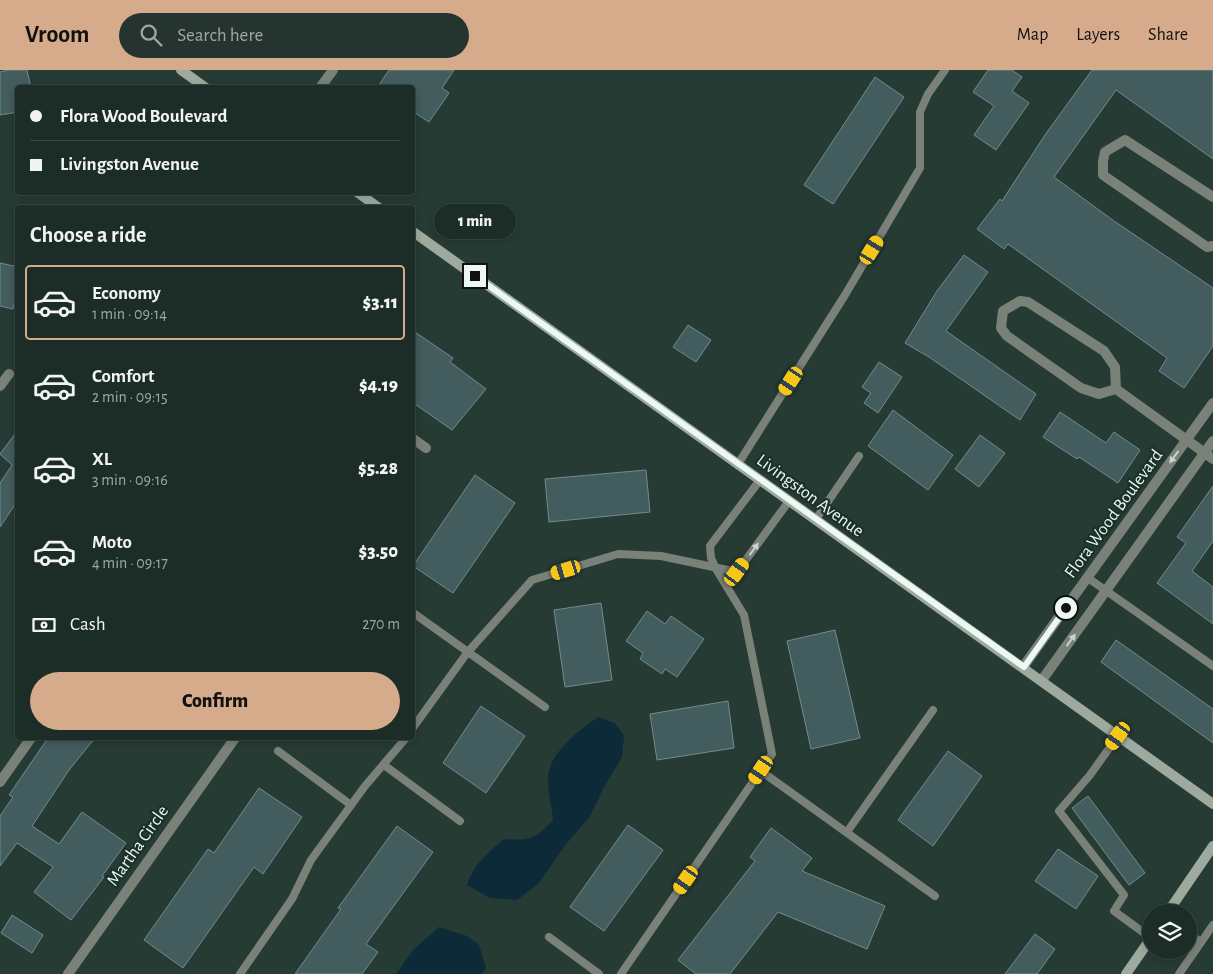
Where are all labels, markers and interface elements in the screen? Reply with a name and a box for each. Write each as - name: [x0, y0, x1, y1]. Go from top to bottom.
- search box: [119, 13, 469, 58]
- icon: search: [137, 21, 165, 49]
- text: Vroom: [25, 23, 89, 47]
- text: Search here: [177, 26, 263, 45]
- text: Map: [1017, 26, 1048, 44]
- text: Layers: [1076, 26, 1120, 44]
- text: Share: [1148, 26, 1188, 44]
- text: Flora Wood Boulevard: [60, 107, 227, 126]
- text: Livingston Avenue: [60, 155, 199, 174]
- callout: 1 min: [434, 204, 516, 238]
- text: 1 min: [458, 213, 492, 229]
- text: Choose a ride: [30, 224, 146, 246]
- car: [857, 233, 886, 267]
- route end: [464, 265, 486, 287]
- icon: car: [32, 280, 77, 325]
- text: Economy: [92, 284, 161, 303]
- text: $3.11: [363, 293, 398, 312]
- text: 1 min · 09:14: [92, 306, 167, 322]
- icon: car: [32, 363, 77, 408]
- car: [776, 364, 805, 398]
- text: Comfort: [92, 367, 154, 386]
- text: $4.19: [359, 376, 398, 395]
- text: 2 min · 09:15: [92, 389, 168, 405]
- icon: car: [32, 446, 77, 491]
- street label: Flora Wood Boulevard: [1061, 446, 1167, 582]
- text: XL: [92, 450, 112, 469]
- one-way arrow: [1169, 450, 1180, 463]
- street label: Livingston Avenue: [753, 451, 867, 541]
- text: $5.28: [358, 459, 398, 478]
- text: 3 min · 09:16: [92, 472, 168, 488]
- icon: car: [32, 529, 77, 574]
- text: Moto: [92, 533, 132, 552]
- text: $3.50: [358, 542, 398, 561]
- one-way arrow: [748, 543, 758, 556]
- text: 4 min · 09:17: [92, 555, 168, 571]
- car: [722, 555, 751, 589]
- car: [549, 558, 582, 582]
- route start: [1055, 597, 1077, 619]
- icon: cash: [30, 611, 58, 639]
- text: Cash: [70, 615, 106, 634]
- text: 270 m: [362, 616, 400, 632]
- one-way arrow: [1065, 634, 1076, 647]
- button: Confirm: [30, 672, 400, 730]
- car: [1103, 719, 1132, 753]
- car: [746, 753, 775, 787]
- street label: Martha Circle: [104, 803, 172, 889]
- car: [671, 863, 700, 897]
- map controls: [1142, 904, 1197, 959]
- button: layers: [1142, 904, 1197, 959]

